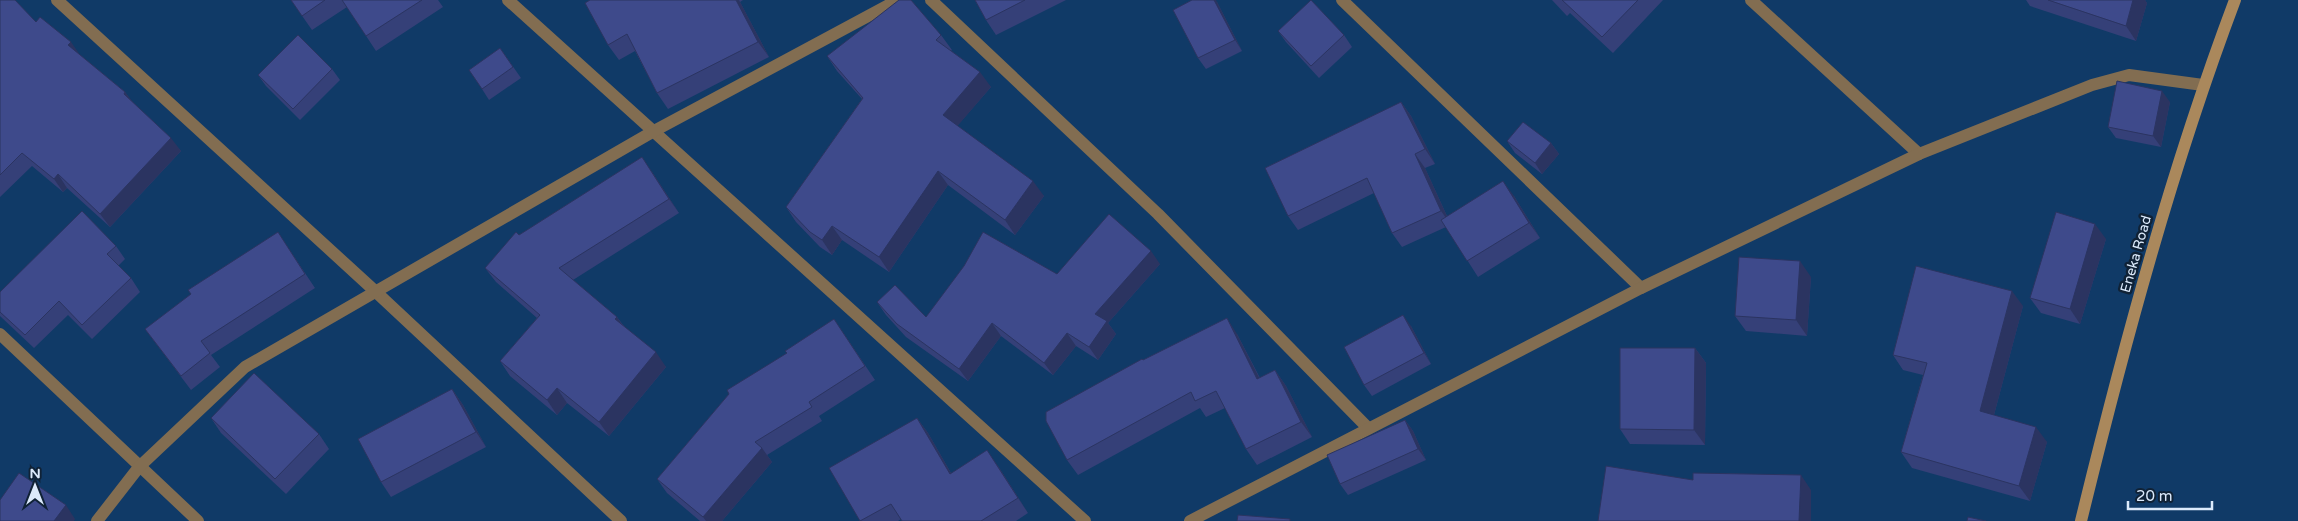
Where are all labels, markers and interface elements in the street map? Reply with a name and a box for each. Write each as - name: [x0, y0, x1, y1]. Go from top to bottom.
- street label: Eneka Road: [2117, 213, 2155, 295]
- north arrow: [10, 461, 60, 511]
- text: N: [29, 465, 41, 482]
- scale bar: [2128, 478, 2212, 510]
- text: 20 m: [2136, 487, 2173, 505]

